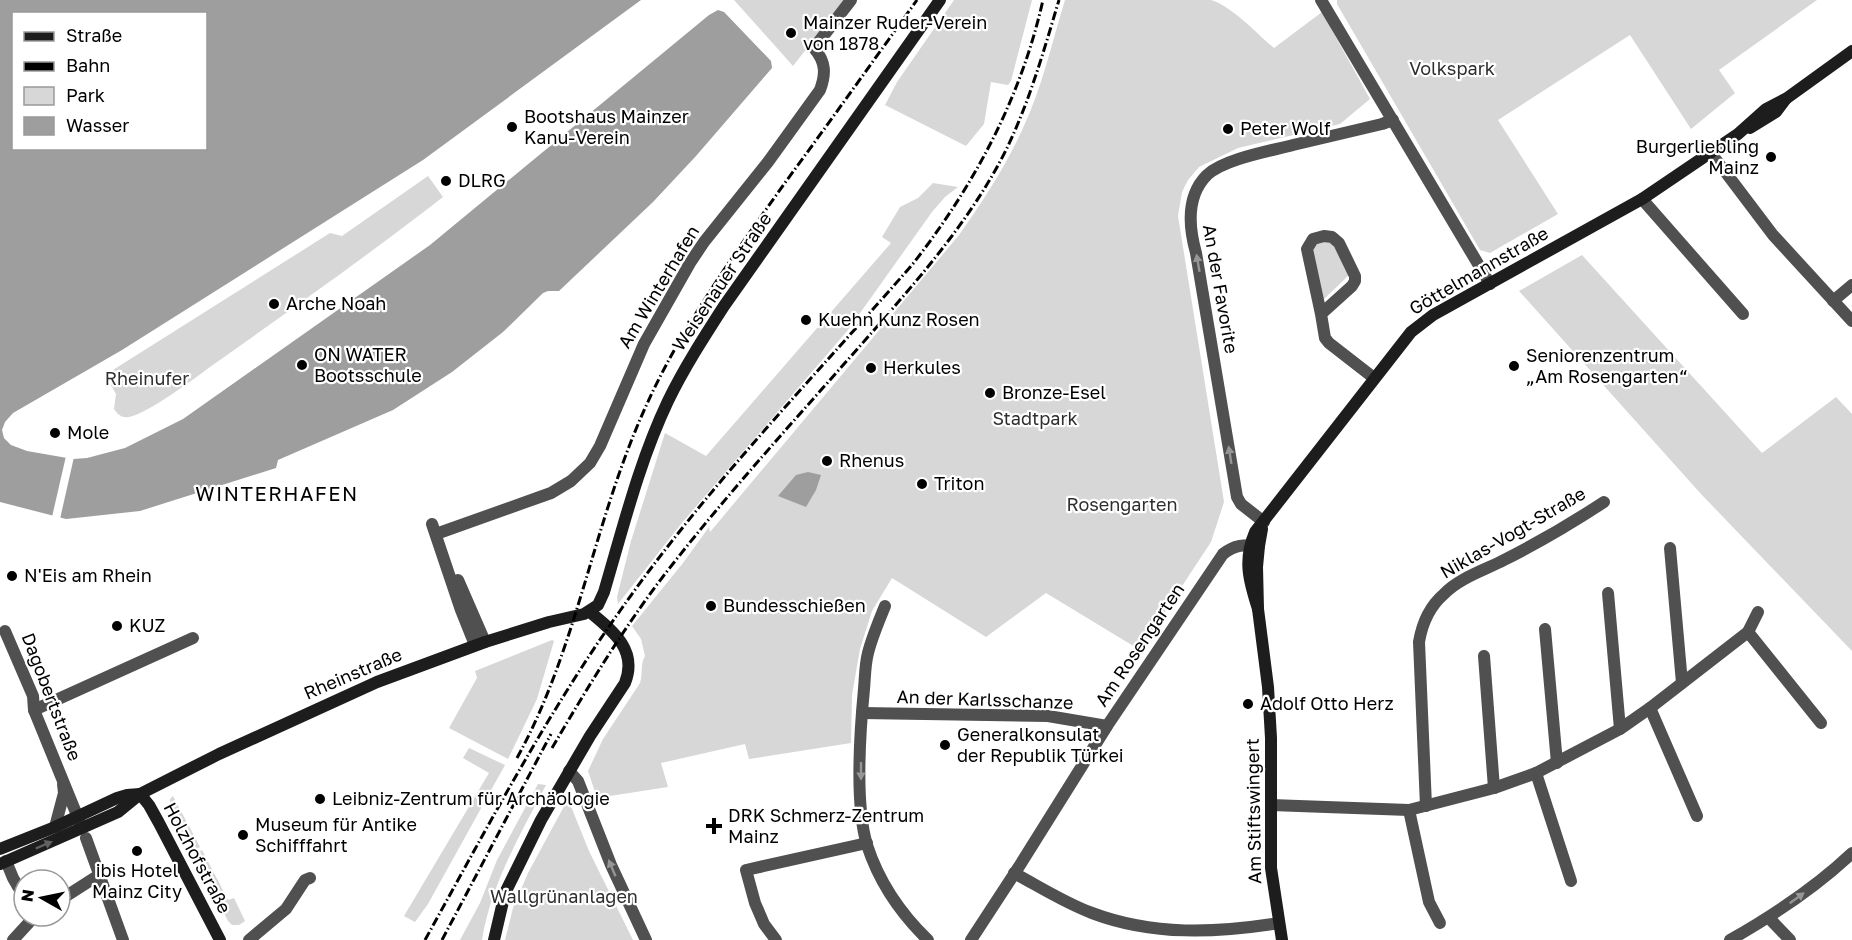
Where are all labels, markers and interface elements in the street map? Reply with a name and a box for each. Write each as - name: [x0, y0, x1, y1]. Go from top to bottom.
- place label: Mainzer Ruder-Verein von 1878: [803, 11, 987, 54]
- legend: [12, 12, 207, 150]
- text: Straße: [66, 24, 122, 46]
- marker: Mainzer Ruder-Verein von 1878: [784, 26, 798, 40]
- text: Bahn: [66, 54, 110, 76]
- park label: Volkspark: [1409, 57, 1495, 79]
- text: Park: [66, 84, 105, 106]
- place label: Bootshaus Mainzer Kanu-Verein: [524, 105, 689, 148]
- text: Wasser: [66, 114, 129, 136]
- place label: Peter Wolf: [1240, 117, 1331, 139]
- marker: Bootshaus Mainzer Kanu-Verein: [505, 120, 519, 134]
- marker: Peter Wolf: [1221, 122, 1235, 136]
- place label: Burgerliebling Mainz: [1636, 135, 1759, 178]
- marker: Burgerliebling Mainz: [1764, 150, 1778, 164]
- place label: DLRG: [458, 169, 506, 191]
- marker: DLRG: [439, 174, 453, 188]
- street label: Weisenauer Straße: [667, 208, 776, 355]
- street label: Am Winterhafen: [613, 221, 703, 352]
- street label: Göttelmannstraße: [1405, 221, 1552, 319]
- street label: An der Favorite: [1199, 222, 1243, 355]
- one-way arrow: [1193, 253, 1202, 272]
- place label: Arche Noah: [286, 292, 386, 314]
- marker: Arche Noah: [267, 297, 281, 311]
- place label: Kuehn Kunz Rosen: [818, 308, 980, 330]
- marker: Kuehn Kunz Rosen: [799, 313, 813, 327]
- place label: ON WATER Bootsschule: [314, 343, 422, 386]
- place label: Seniorenzentrum „Am Rosengarten“: [1526, 344, 1688, 387]
- place label: Herkules: [883, 356, 961, 378]
- marker: ON WATER Bootsschule: [295, 358, 309, 372]
- marker: Seniorenzentrum „Am Rosengarten“: [1507, 359, 1521, 373]
- marker: Herkules: [864, 361, 878, 375]
- park label: Rheinufer: [105, 367, 189, 389]
- place label: Bronze-Esel: [1002, 381, 1106, 403]
- marker: Bronze-Esel: [983, 386, 997, 400]
- park label: Stadtpark: [992, 407, 1078, 429]
- place label: Mole: [67, 421, 109, 443]
- marker: Mole: [48, 426, 62, 440]
- one-way arrow: [1225, 446, 1234, 465]
- place label: Rhenus: [839, 449, 904, 471]
- marker: Rhenus: [820, 454, 834, 468]
- place label: Triton: [934, 472, 984, 494]
- marker: Triton: [915, 477, 929, 491]
- district label: WINTERHAFEN: [195, 481, 359, 505]
- street label: Niklas-Vogt-Straße: [1436, 482, 1589, 583]
- park label: Rosengarten: [1066, 493, 1178, 515]
- place label: N'Eis am Rhein: [24, 564, 152, 586]
- marker: N'Eis am Rhein: [5, 569, 19, 583]
- street label: Am Rosengarten: [1090, 579, 1188, 710]
- place label: Bundesschießen: [723, 594, 866, 616]
- marker: Bundesschießen: [704, 599, 718, 613]
- place label: KUZ: [129, 614, 165, 636]
- marker: KUZ: [110, 619, 124, 633]
- street label: Dagobertstraße: [17, 630, 86, 764]
- street label: Rheinstraße: [300, 643, 405, 704]
- street label: An der Karlsschanze: [896, 685, 1074, 713]
- place label: Adolf Otto Herz: [1260, 692, 1394, 714]
- marker: Adolf Otto Herz: [1241, 697, 1255, 711]
- place label: Generalkonsulat der Republik Türkei: [957, 723, 1124, 766]
- marker: Generalkonsulat der Republik Türkei: [938, 738, 952, 752]
- street label: Am Stiftswingert: [1241, 738, 1265, 884]
- one-way arrow: [856, 762, 866, 781]
- place label: Leibniz-Zentrum für Archäologie: [332, 787, 610, 809]
- marker: Leibniz-Zentrum für Archäologie: [313, 792, 327, 806]
- street label: Holzhofstraße: [159, 798, 236, 917]
- place label: DRK Schmerz-Zentrum Mainz: [728, 804, 924, 847]
- place label: Museum für Antike Schifffahrt: [255, 813, 417, 856]
- marker: DRK Schmerz-Zentrum Mainz: [705, 817, 723, 835]
- marker: Museum für Antike Schifffahrt: [236, 828, 250, 842]
- one-way arrow: [35, 840, 53, 849]
- marker: ibis Hotel Mainz City: [130, 844, 144, 858]
- place label: ibis Hotel Mainz City: [92, 859, 182, 902]
- one-way arrow: [607, 859, 617, 877]
- north arrow: [12, 868, 72, 928]
- park label: Wallgrünanlagen: [490, 885, 638, 907]
- text: N: [16, 888, 38, 903]
- one-way arrow: [1789, 892, 1805, 904]

